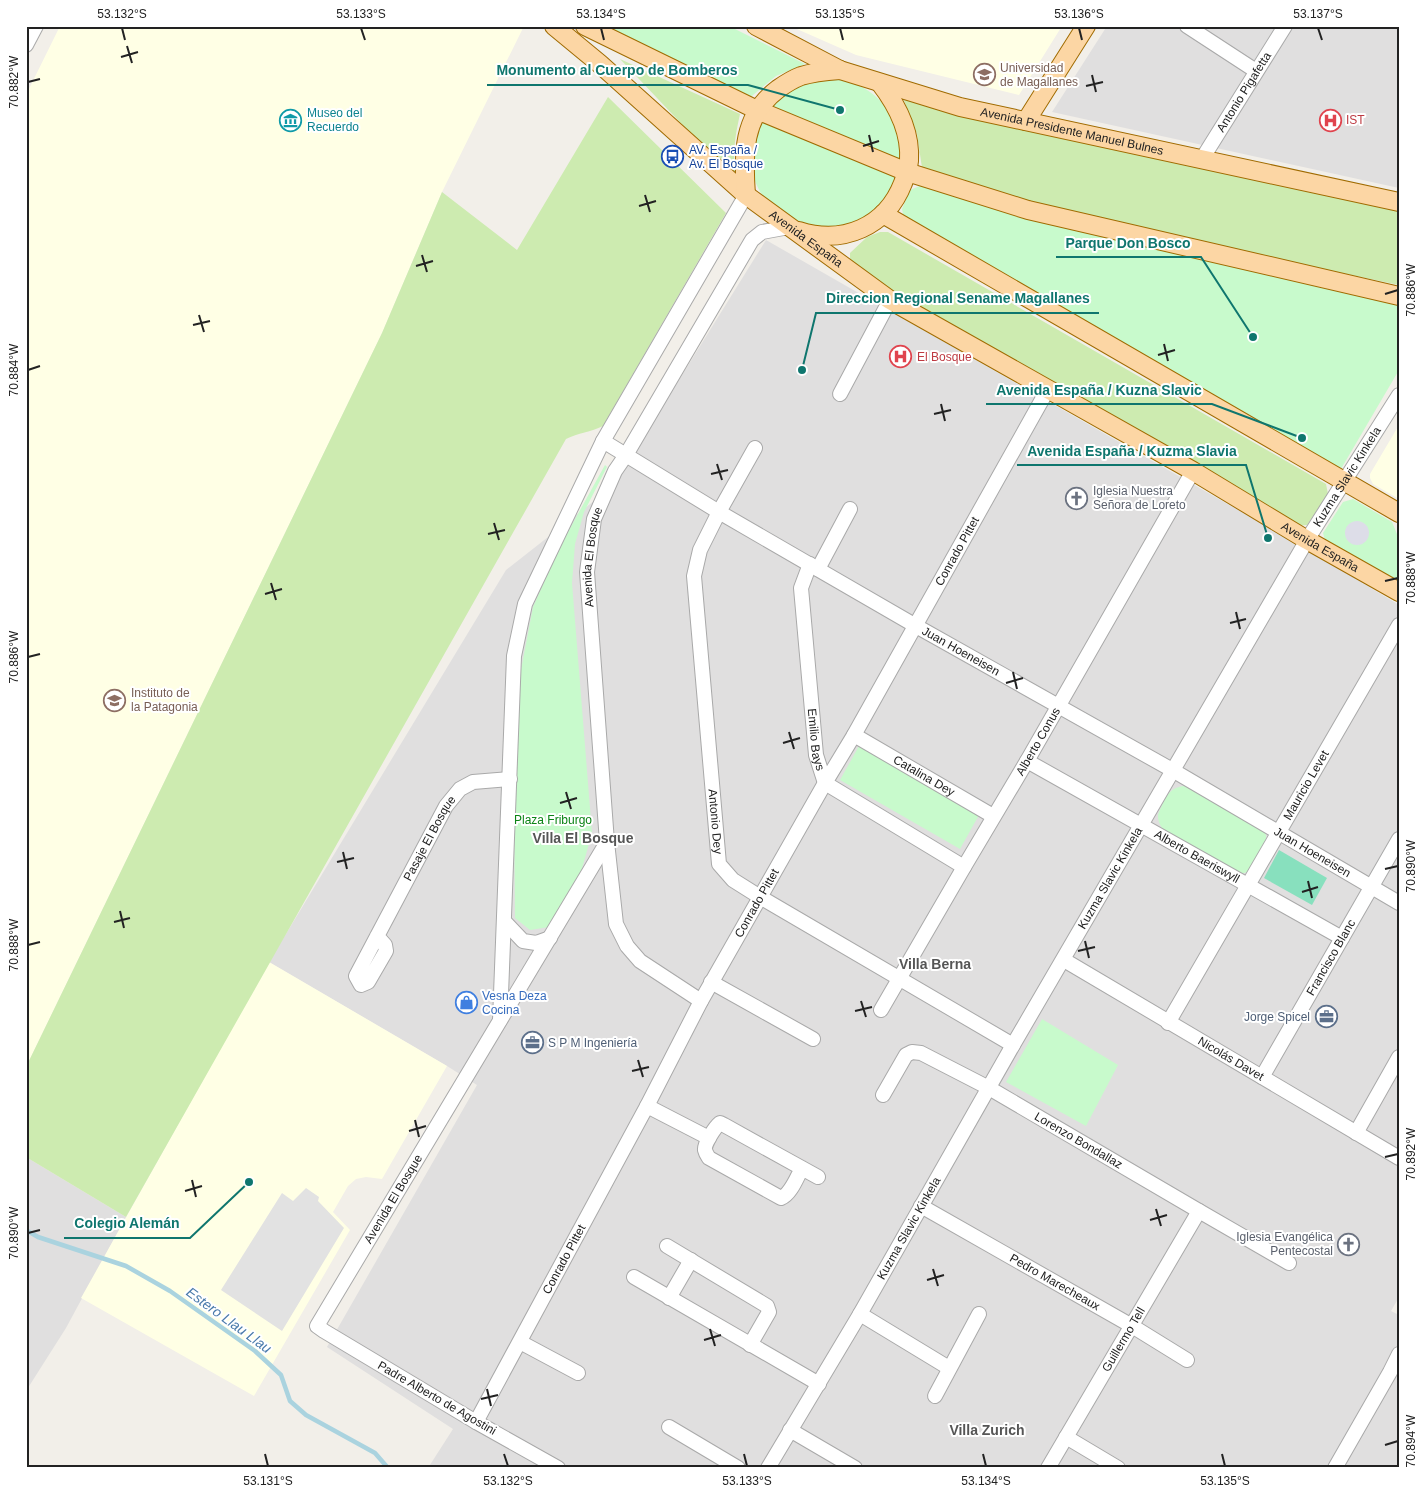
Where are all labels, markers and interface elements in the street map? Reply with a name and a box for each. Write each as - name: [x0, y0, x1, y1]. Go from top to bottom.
- text: 53.132°S: [97, 7, 147, 21]
- text: 53.133°S: [336, 7, 386, 21]
- text: 53.134°S: [576, 7, 626, 21]
- text: 53.135°S: [815, 7, 865, 21]
- text: 53.136°S: [1054, 7, 1104, 21]
- text: 53.137°S: [1293, 7, 1343, 21]
- street label: Antonio Pigafetta: [1214, 49, 1274, 135]
- text: 70.882°W: [7, 55, 21, 108]
- callout: Monumento al Cuerpo de Bomberos: [487, 56, 748, 85]
- place label: Universidad de Magallanes: [1000, 61, 1078, 89]
- text: Monumento al Cuerpo de Bomberos: [496, 62, 738, 78]
- school or university icon: Universidad de Magallanes: [972, 63, 996, 87]
- street label: Avenida Presidente Manuel Bulnes: [979, 105, 1165, 158]
- place label: Museo del Recuerdo: [307, 106, 362, 134]
- museum icon: Museo del Recuerdo: [279, 108, 303, 132]
- hospital icon: IST: [1318, 108, 1342, 132]
- place label: IST: [1346, 113, 1365, 127]
- place label: AV. España / Av. El Bosque: [689, 143, 764, 171]
- bus stop icon: AV. España / Av. El Bosque: [661, 145, 685, 169]
- street label: Avenida España: [767, 207, 846, 270]
- callout: Parque Don Bosco: [1056, 228, 1201, 257]
- text: Parque Don Bosco: [1065, 235, 1191, 251]
- text: 70.886°W: [1404, 263, 1418, 316]
- callout: Direccion Regional Sename Magallanes: [816, 284, 1099, 313]
- text: Direccion Regional Sename Magallanes: [826, 290, 1090, 306]
- text: 70.884°W: [7, 343, 21, 396]
- hospital icon: El Bosque: [889, 345, 913, 369]
- place label: El Bosque: [917, 350, 972, 364]
- callout: Avenida España / Kuzna Slavic: [986, 375, 1212, 404]
- text: Avenida España / Kuzna Slavic: [996, 382, 1202, 398]
- street label: Kuzma Slavic Kinkela: [1310, 424, 1384, 529]
- callout: Avenida España / Kuzma Slavia: [1017, 436, 1246, 465]
- text: Avenida España / Kuzma Slavia: [1027, 443, 1237, 459]
- place label: Iglesia Nuestra Señora de Loreto: [1093, 484, 1186, 512]
- church icon: Iglesia Nuestra Señora de Loreto: [1065, 486, 1089, 510]
- street label: Avenida El Bosque: [580, 504, 606, 608]
- street label: Conrado Pittet: [932, 514, 982, 588]
- street label: Avenida España: [1279, 519, 1362, 575]
- text: 70.888°W: [1404, 551, 1418, 604]
- street label: Juan Hoeneisen: [920, 624, 1002, 679]
- text: 70.886°W: [7, 630, 21, 683]
- place label: Instituto de la Patagonia: [131, 686, 198, 714]
- school or university icon: Instituto de la Patagonia: [103, 688, 127, 712]
- street label: Alberto Conus: [1013, 705, 1063, 778]
- street label: Emilio Bays: [805, 708, 828, 772]
- street label: Mauricio Levet: [1280, 747, 1332, 822]
- street label: Catalina Dey: [891, 752, 957, 799]
- street label: Antonio Dey: [706, 788, 725, 855]
- street label: Pasaje El Bosque: [401, 793, 459, 883]
- park label: Plaza Friburgo: [514, 813, 592, 827]
- street label: Kuzma Slavic Kinkela: [1075, 824, 1145, 932]
- street label: Juan Hoeneisen: [1271, 824, 1353, 880]
- street label: Alberto Baeriswyll: [1152, 827, 1242, 886]
- district label: Villa El Bosque: [533, 830, 634, 846]
- text: 70.890°W: [1404, 839, 1418, 892]
- street label: Conrado Pittet: [732, 866, 782, 940]
- street label: Francisco Blanc: [1303, 917, 1358, 998]
- text: 70.888°W: [7, 918, 21, 971]
- district label: Villa Berna: [899, 956, 971, 972]
- place label: Vesna Deza Cocina: [482, 989, 547, 1017]
- shop icon: Vesna Deza Cocina: [454, 991, 478, 1015]
- office icon: Jorge Spicel: [1314, 1005, 1338, 1029]
- place label: Jorge Spicel: [1244, 1010, 1310, 1024]
- office icon: S P M Ingeniería: [520, 1031, 544, 1055]
- street label: Nicolás Davet: [1196, 1034, 1267, 1084]
- place label: S P M Ingeniería: [548, 1036, 637, 1050]
- street label: Lorenzo Bondallaz: [1032, 1109, 1125, 1172]
- text: 70.892°W: [1404, 1127, 1418, 1180]
- street label: Avenida El Bosque: [361, 1152, 425, 1246]
- street label: Kuzma Slavic Kinkela: [874, 1174, 944, 1282]
- text: 70.890°W: [7, 1206, 21, 1259]
- callout: Colegio Alemán: [64, 1209, 190, 1238]
- text: Colegio Alemán: [74, 1215, 180, 1231]
- street label: Conrado Pittet: [540, 1222, 589, 1296]
- place label: Iglesia Evangélica Pentecostal: [1236, 1230, 1333, 1258]
- church icon: Iglesia Evangélica Pentecostal: [1337, 1232, 1361, 1256]
- street label: Pedro Marecheaux: [1007, 1251, 1102, 1313]
- water label: Estero Llau Llau: [183, 1284, 275, 1356]
- street label: Guillermo Tell: [1099, 1305, 1148, 1374]
- street label: Padre Alberto de Agostini: [375, 1358, 499, 1438]
- text: 70.894°W: [1404, 1414, 1418, 1467]
- district label: Villa Zurich: [949, 1422, 1025, 1438]
- text: 53.131°S: [243, 1474, 293, 1488]
- text: 53.132°S: [483, 1474, 533, 1488]
- text: 53.133°S: [722, 1474, 772, 1488]
- text: 53.134°S: [961, 1474, 1011, 1488]
- text: 53.135°S: [1200, 1474, 1250, 1488]

